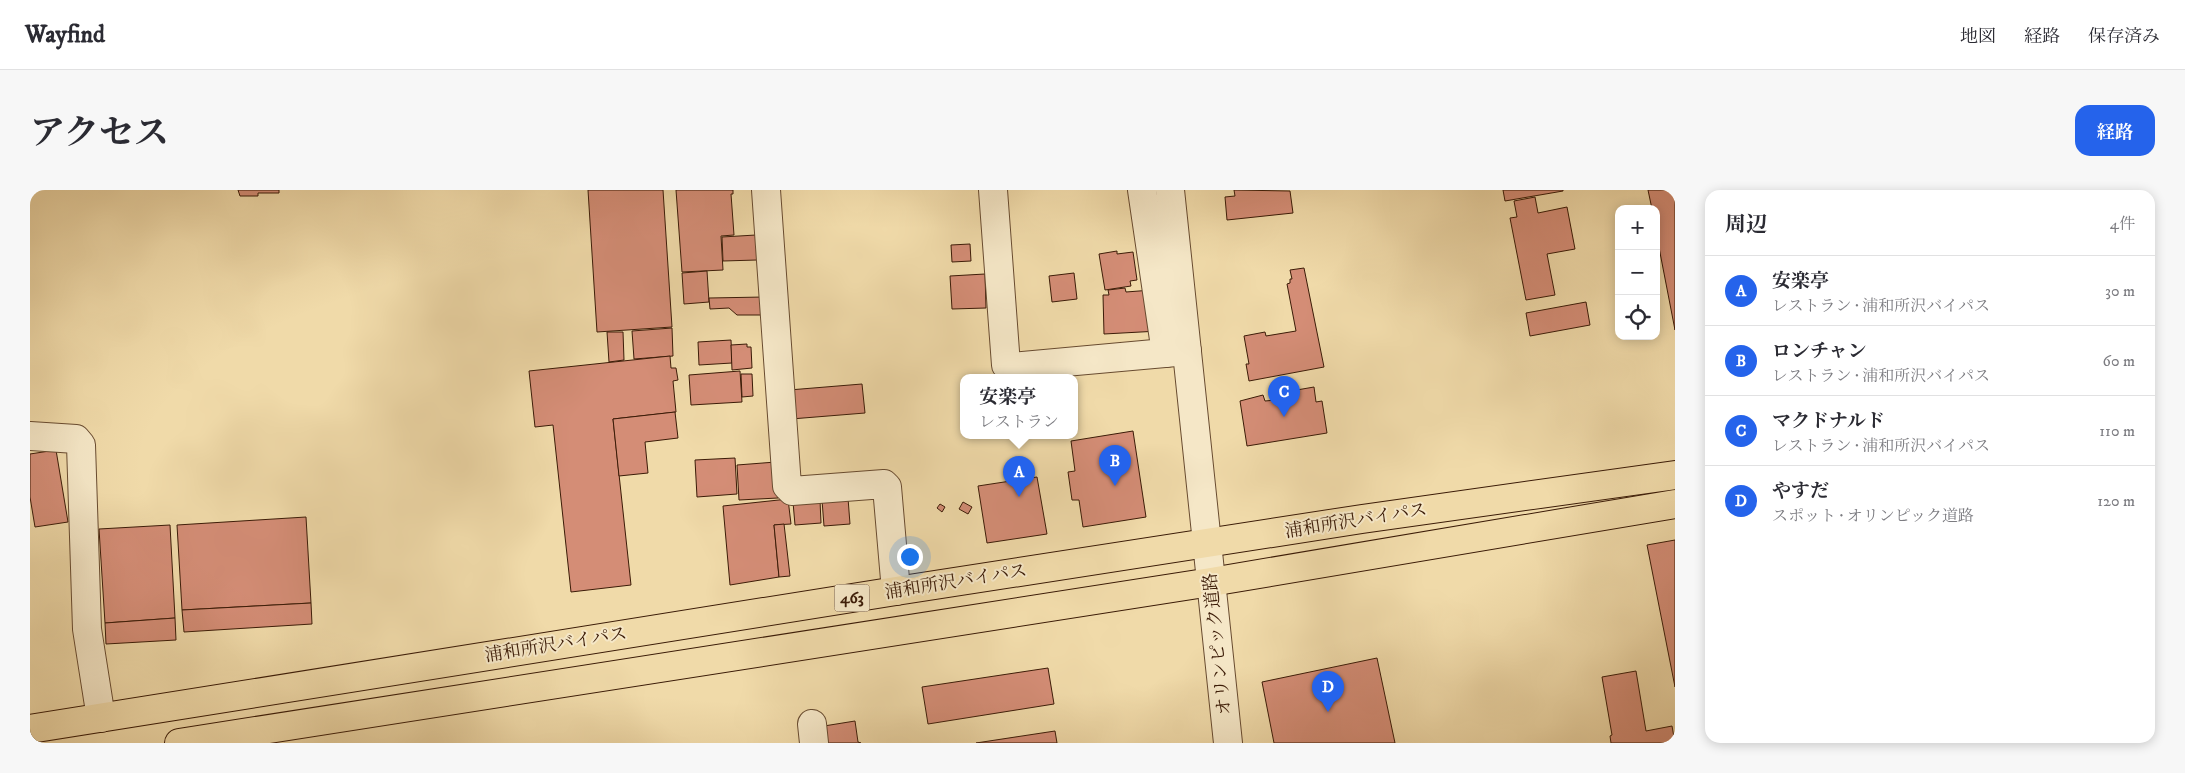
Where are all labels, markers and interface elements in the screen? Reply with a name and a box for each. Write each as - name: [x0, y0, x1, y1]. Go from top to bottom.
- text: Wayfind: [25, 20, 105, 50]
- text: 地図: [1960, 26, 1996, 48]
- text: 経路: [2024, 26, 2060, 48]
- text: 保存済み: [2088, 26, 2160, 48]
- button: 経路: [2075, 105, 2155, 156]
- text: アクセス: [30, 112, 169, 156]
- map controls: [1615, 205, 1660, 340]
- button: +: [1615, 205, 1660, 250]
- text: 周辺: [1725, 212, 1767, 238]
- text: 4件: [2110, 214, 2135, 234]
- button: −: [1615, 250, 1660, 295]
- text: 安楽亭: [1772, 270, 1829, 293]
- text: A: [1736, 281, 1746, 301]
- text: 30 m: [2105, 281, 2135, 301]
- button: locate: [1615, 295, 1660, 340]
- text: レストラン · 浦和所沢バイパス: [1772, 296, 1990, 316]
- text: ロンチャン: [1772, 340, 1866, 363]
- text: B: [1736, 351, 1746, 371]
- text: 60 m: [2103, 351, 2135, 371]
- text: レストラン · 浦和所沢バイパス: [1772, 366, 1990, 386]
- popup: [960, 374, 1078, 439]
- pin: C: [1268, 376, 1300, 417]
- text: 安楽亭: [979, 386, 1036, 409]
- text: マクドナルド: [1772, 410, 1885, 433]
- text: レストラン: [979, 412, 1059, 432]
- text: C: [1736, 421, 1746, 441]
- text: 110 m: [2099, 421, 2135, 441]
- text: レストラン · 浦和所沢バイパス: [1772, 436, 1990, 456]
- pin: B: [1099, 445, 1131, 486]
- pin: A: [1003, 456, 1035, 497]
- text: やすだ: [1772, 480, 1829, 503]
- text: D: [1735, 491, 1747, 511]
- text: 120 m: [2097, 491, 2135, 511]
- street label: 浦和所沢バイパス: [1283, 499, 1429, 543]
- text: スポット · オリンピック道路: [1772, 506, 1974, 526]
- your location: [897, 544, 923, 570]
- street label: 浦和所沢バイパス: [883, 560, 1029, 604]
- street label: オリンピック道路: [1200, 572, 1236, 716]
- road number: 463: [834, 584, 870, 612]
- street label: 浦和所沢バイパス: [483, 623, 629, 667]
- pin: D: [1312, 671, 1344, 712]

